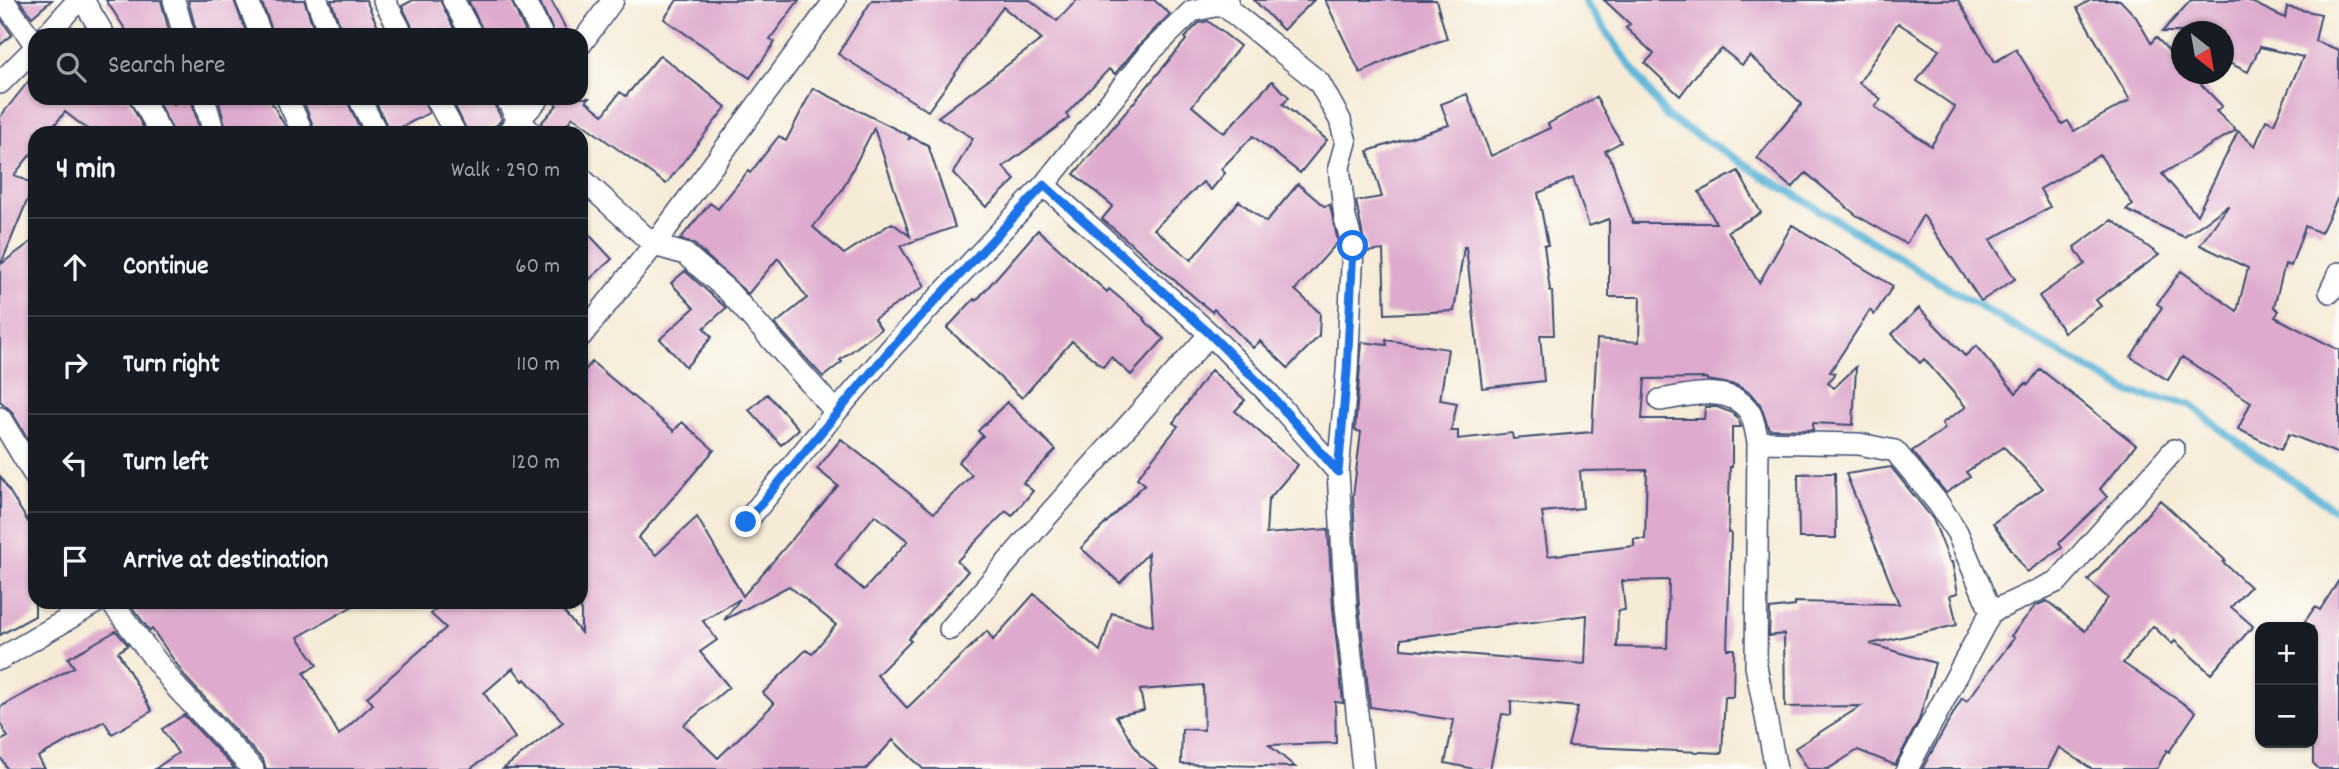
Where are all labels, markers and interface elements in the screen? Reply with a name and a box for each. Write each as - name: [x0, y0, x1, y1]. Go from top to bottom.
- north arrow: [2171, 21, 2234, 84]
- search box: [28, 28, 588, 105]
- icon: search: [52, 48, 90, 86]
- text: Search here: [108, 48, 226, 85]
- text: 4 min: [56, 150, 115, 193]
- text: Walk · 290 m: [451, 155, 560, 188]
- route start: [1337, 230, 1368, 261]
- icon: ahead: [56, 248, 94, 286]
- text: Continue: [123, 249, 208, 286]
- text: 60 m: [515, 251, 560, 284]
- icon: right: [56, 346, 94, 384]
- text: Turn right: [123, 347, 220, 384]
- text: 110 m: [516, 349, 560, 382]
- icon: left: [56, 444, 94, 482]
- text: Turn left: [123, 445, 209, 482]
- text: 120 m: [511, 447, 560, 480]
- route end: [730, 506, 761, 537]
- icon: arrive: [56, 542, 94, 580]
- text: Arrive at destination: [123, 543, 328, 580]
- map controls: [2255, 622, 2318, 748]
- button: +: [2255, 622, 2318, 685]
- button: −: [2255, 685, 2318, 748]

